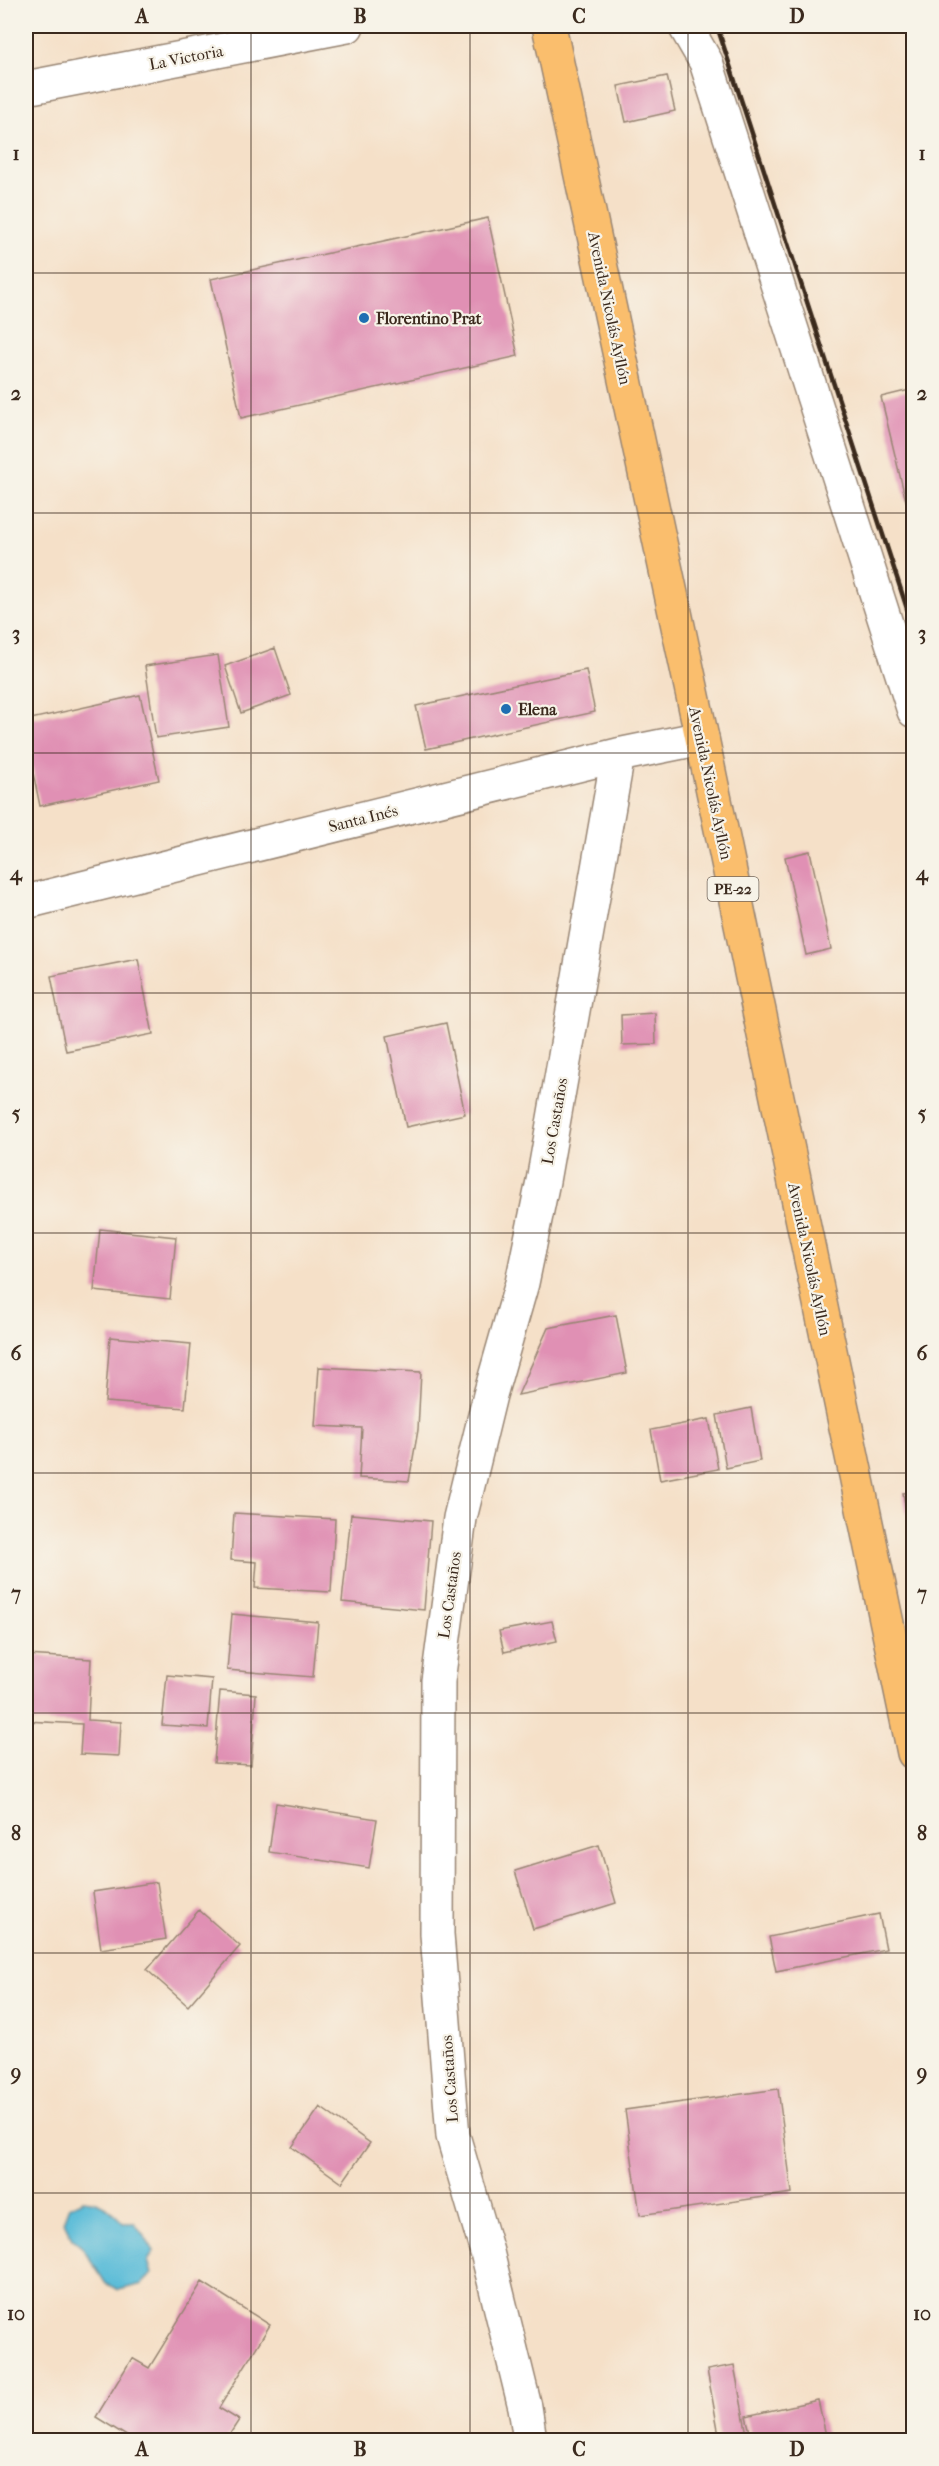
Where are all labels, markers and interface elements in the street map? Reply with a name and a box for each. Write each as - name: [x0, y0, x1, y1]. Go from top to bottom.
- text: A: [134, 5, 150, 28]
- text: B: [353, 5, 367, 28]
- text: C: [572, 5, 586, 28]
- text: D: [789, 5, 805, 28]
- street label: La Victoria: [147, 41, 225, 74]
- text: 1: [12, 142, 20, 165]
- text: 1: [918, 142, 926, 165]
- street label: Avenida Nicolás Ayllón: [584, 229, 635, 387]
- place label: Florentino Prat: [375, 309, 482, 328]
- marker: Florentino Prat: [357, 311, 371, 325]
- text: 2: [11, 382, 21, 405]
- text: 2: [917, 382, 927, 405]
- text: 3: [12, 622, 20, 645]
- text: 3: [918, 622, 926, 645]
- place label: Elena: [518, 700, 557, 719]
- marker: Elena: [499, 702, 513, 716]
- street label: Avenida Nicolás Ayllón: [685, 704, 736, 862]
- street label: Santa Inés: [327, 801, 400, 836]
- text: 4: [9, 862, 23, 886]
- text: 4: [915, 862, 929, 886]
- road number: PE-22: [708, 877, 758, 901]
- street label: Los Castaños: [538, 1076, 571, 1166]
- text: 5: [12, 1102, 21, 1125]
- text: 5: [918, 1102, 927, 1125]
- street label: Avenida Nicolás Ayllón: [784, 1180, 835, 1338]
- text: 6: [11, 1342, 23, 1365]
- text: 6: [917, 1342, 929, 1365]
- street label: Los Castaños: [434, 1550, 465, 1640]
- text: 7: [10, 1582, 21, 1605]
- text: 7: [916, 1582, 927, 1605]
- text: 8: [11, 1822, 21, 1845]
- text: 8: [917, 1822, 927, 1845]
- street label: Los Castaños: [437, 2035, 462, 2123]
- text: 9: [10, 2062, 21, 2085]
- text: 9: [916, 2062, 927, 2085]
- text: 10: [7, 2302, 25, 2325]
- text: 10: [913, 2302, 931, 2325]
- text: A: [134, 2438, 150, 2461]
- text: B: [353, 2438, 367, 2461]
- text: C: [572, 2438, 586, 2461]
- text: D: [789, 2438, 805, 2461]

